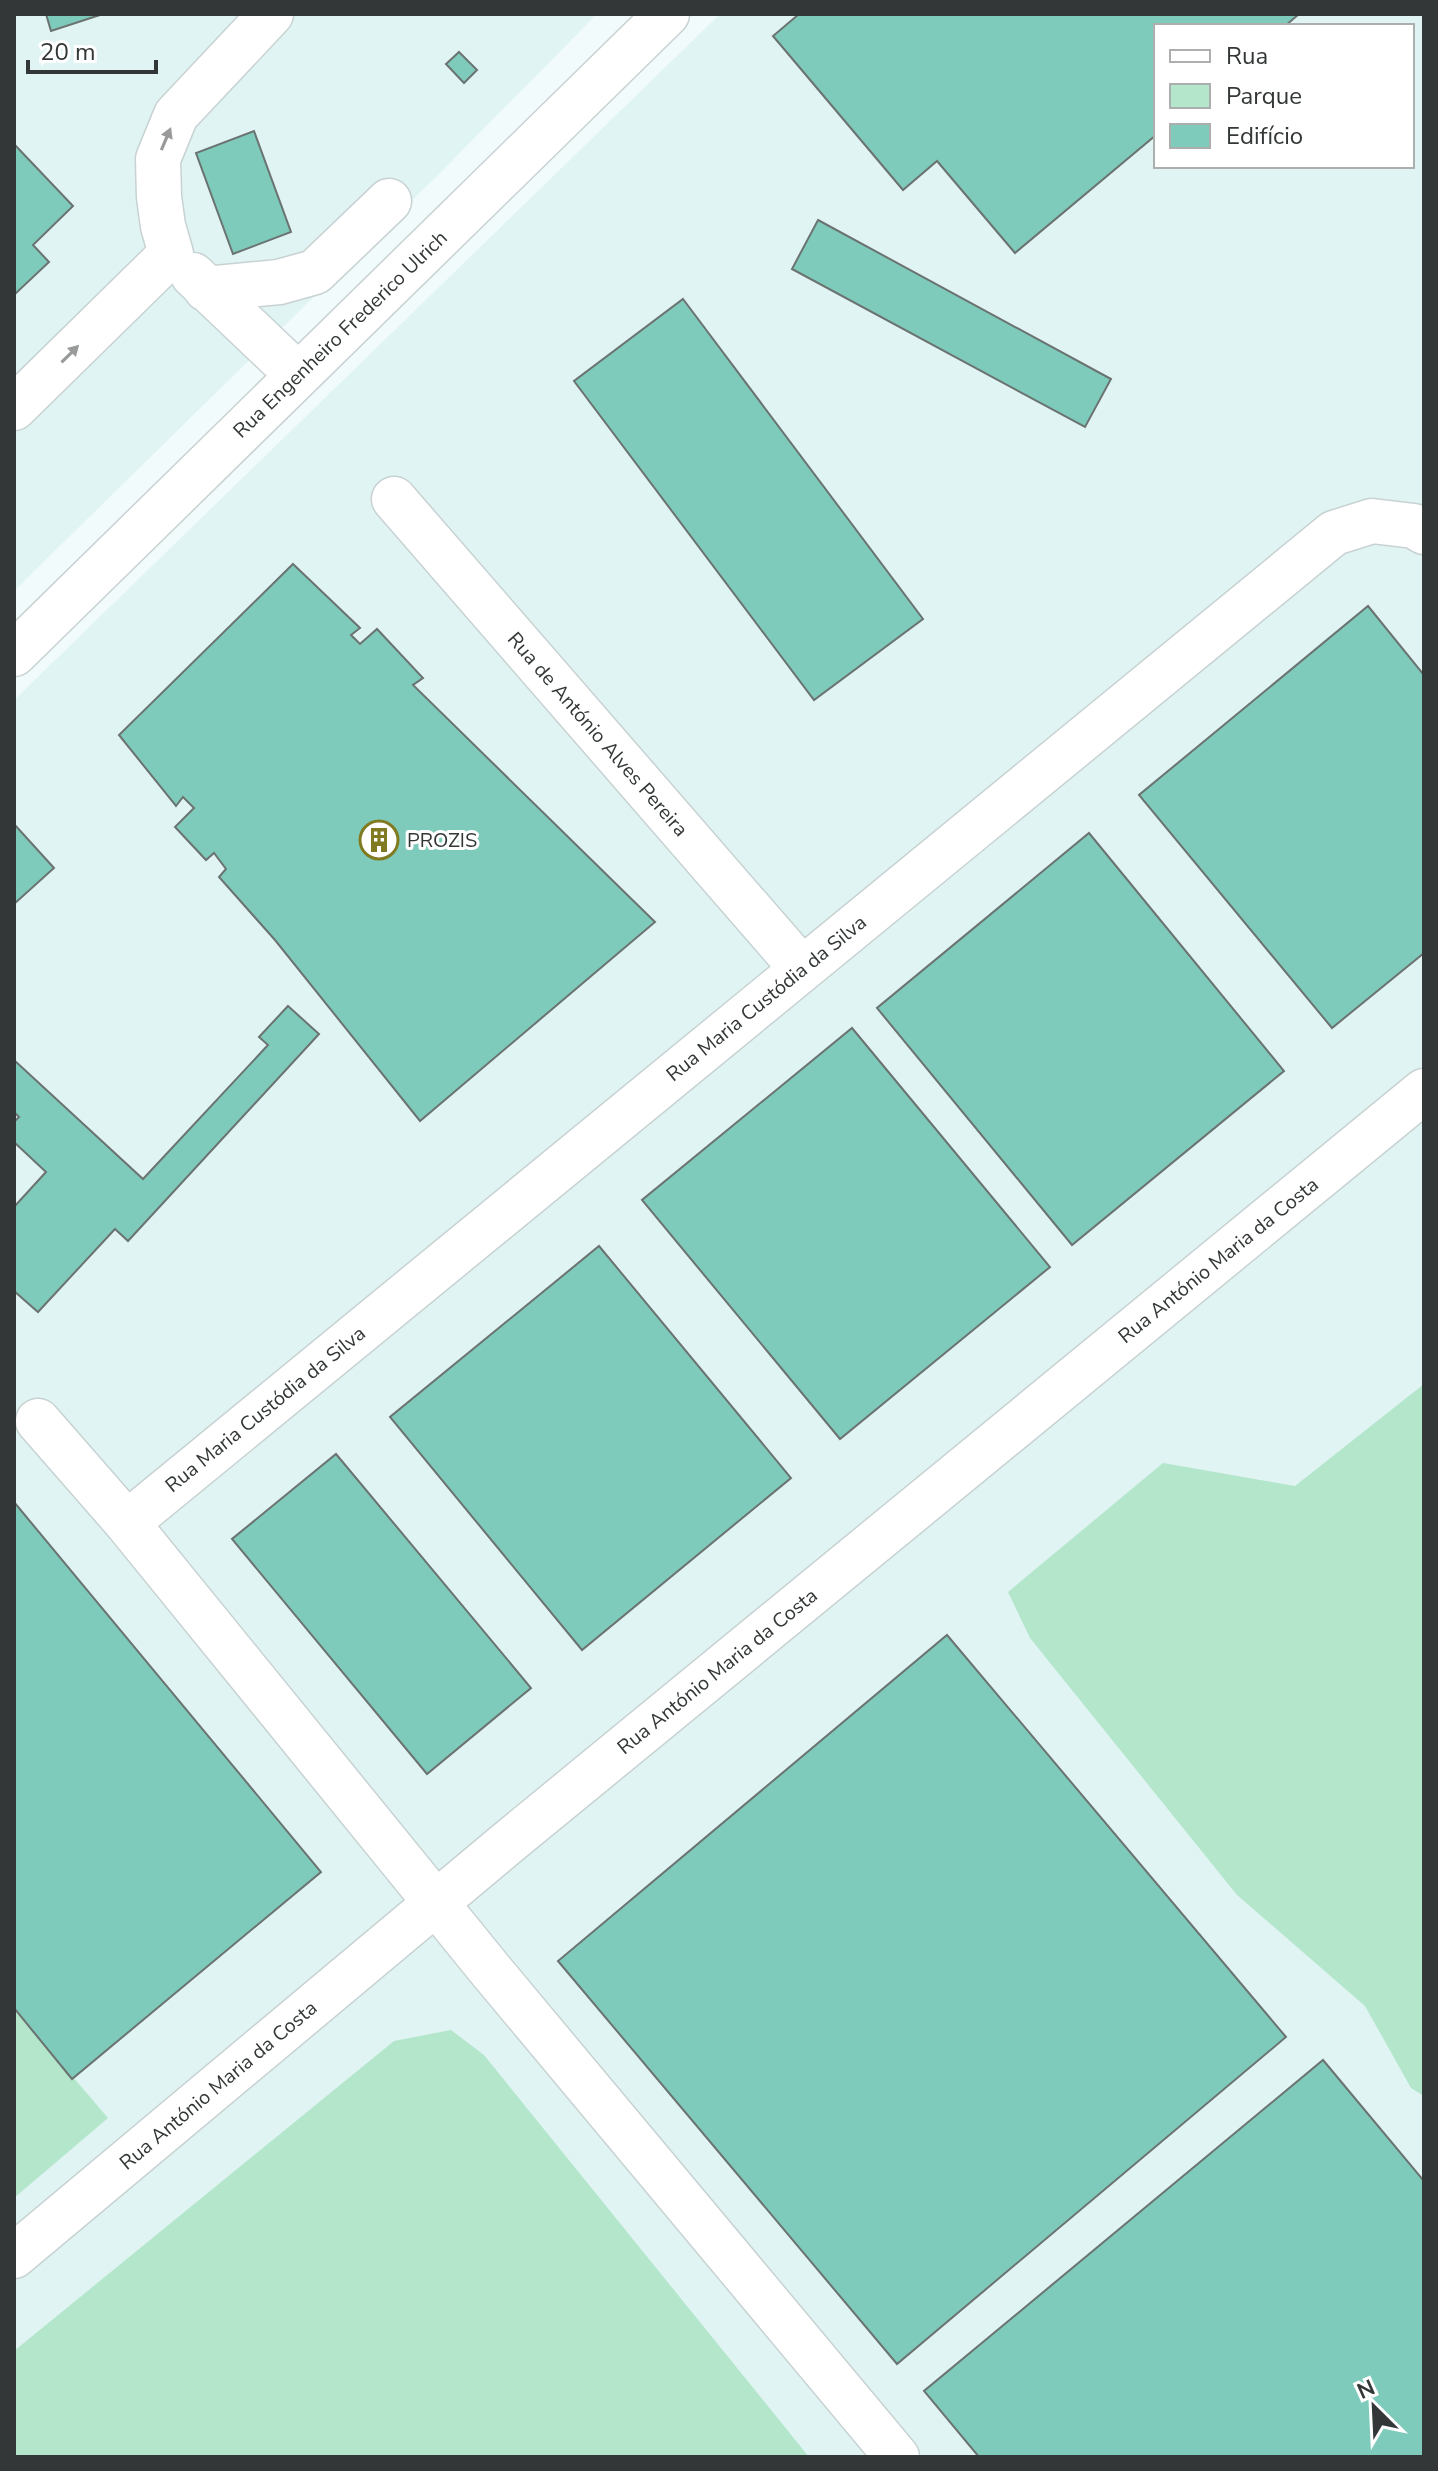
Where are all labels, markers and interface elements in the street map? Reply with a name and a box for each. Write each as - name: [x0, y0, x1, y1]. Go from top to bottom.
- scale bar: [28, 24, 156, 74]
- legend: [1154, 24, 1414, 168]
- text: 20 m: [40, 36, 96, 68]
- text: Rua: [1226, 40, 1268, 72]
- text: Parque: [1226, 80, 1302, 112]
- text: Edifício: [1226, 120, 1303, 152]
- one-way arrow: [159, 127, 172, 151]
- street label: Rua Engenheiro Frederico Ulrich: [227, 225, 453, 444]
- one-way arrow: [60, 345, 79, 364]
- street label: Rua de António Alves Pereira: [501, 626, 694, 842]
- building icon: PROZIS: [358, 819, 400, 861]
- place label: PROZIS: [407, 827, 477, 854]
- street label: Rua Maria Custódia da Silva: [661, 909, 872, 1088]
- street label: Rua António Maria da Costa: [1113, 1171, 1324, 1350]
- street label: Rua Maria Custódia da Silva: [160, 1320, 371, 1499]
- street label: Rua António Maria da Costa: [612, 1582, 823, 1761]
- street label: Rua António Maria da Costa: [114, 1995, 323, 2176]
- north arrow: [1334, 2367, 1414, 2447]
- text: N: [1353, 2373, 1380, 2407]

